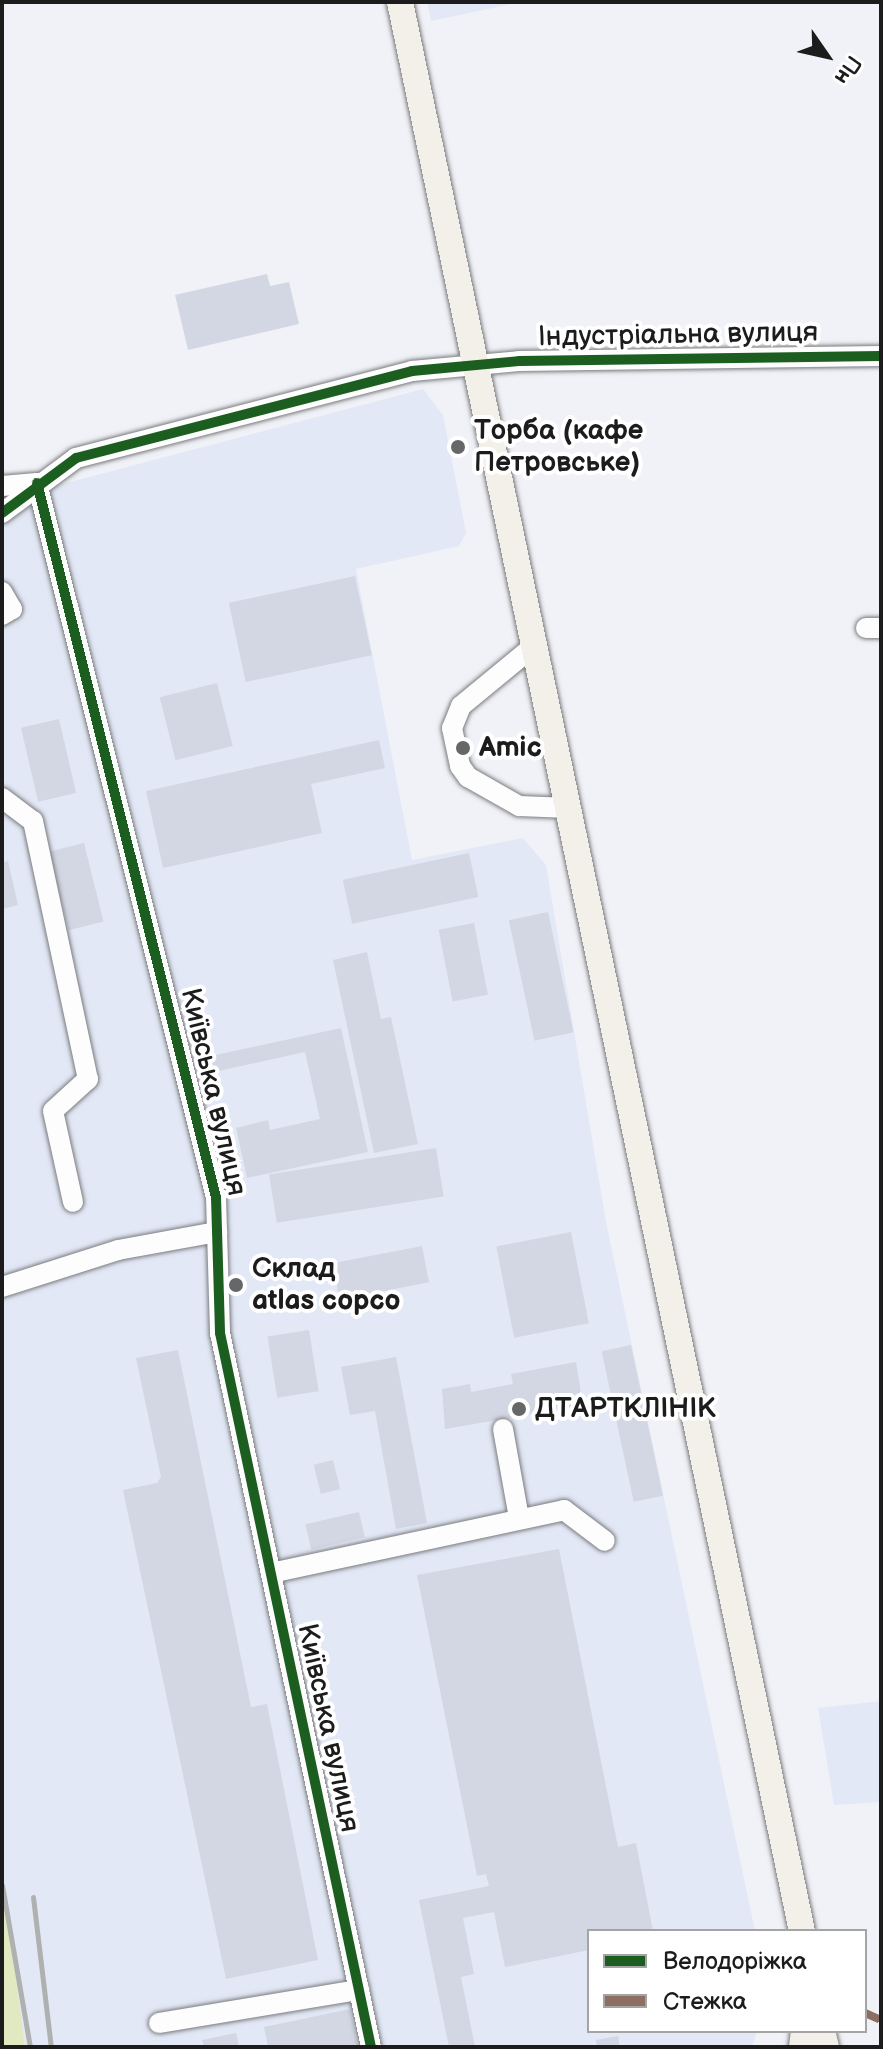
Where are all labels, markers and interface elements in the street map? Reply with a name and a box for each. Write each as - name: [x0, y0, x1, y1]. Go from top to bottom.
- north arrow: [787, 16, 867, 96]
- text: Пн: [828, 50, 867, 89]
- street label: Індустріальна вулиця: [537, 316, 819, 354]
- place label: Торба (кафе Петровське): [474, 414, 643, 480]
- marker: Торба (кафе Петровське): [449, 438, 467, 456]
- place label: Amic: [479, 731, 542, 765]
- marker: Amic: [454, 739, 472, 757]
- street label: Київська вулиця: [173, 985, 253, 1199]
- place label: Склад atlas copco: [252, 1252, 400, 1318]
- marker: Склад atlas copco: [227, 1276, 245, 1294]
- place label: ДТАРТКЛІНІК: [535, 1392, 716, 1426]
- marker: ДТАРТКЛІНІК: [510, 1400, 528, 1418]
- street label: Київська вулиця: [290, 1621, 366, 1835]
- legend: [587, 1929, 867, 2033]
- text: Велодоріжка: [663, 1947, 807, 1976]
- text: Стежка: [663, 1987, 747, 2016]

